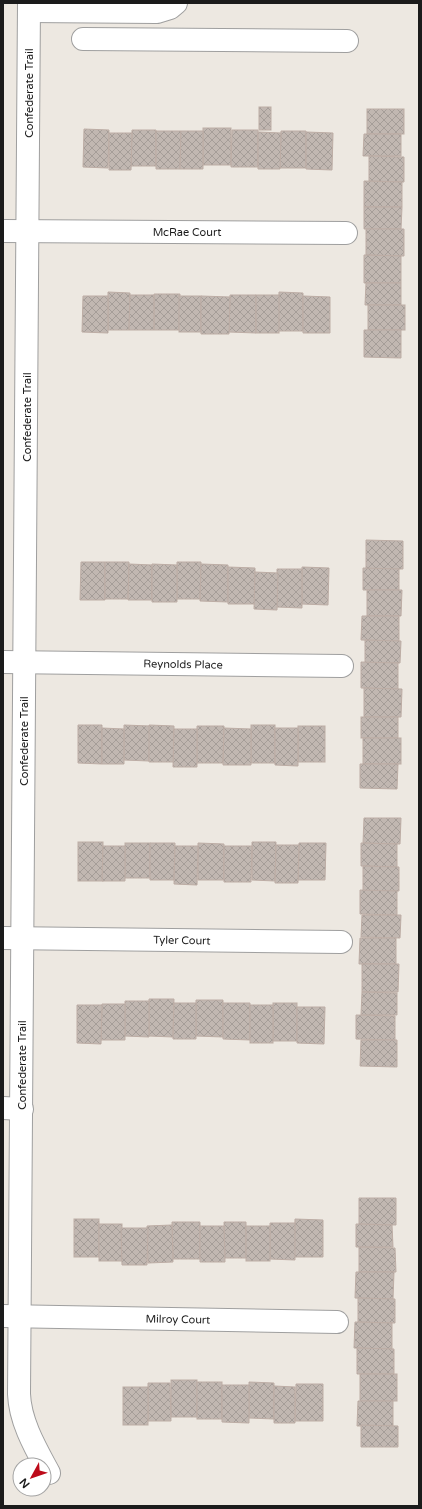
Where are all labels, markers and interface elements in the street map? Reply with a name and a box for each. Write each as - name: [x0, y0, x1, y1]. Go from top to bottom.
- street label: Confederate Trail: [23, 48, 36, 138]
- street label: McRae Court: [153, 226, 221, 239]
- street label: Confederate Trail: [21, 372, 34, 462]
- street label: Reynolds Place: [143, 657, 223, 672]
- street label: Confederate Trail: [18, 696, 31, 786]
- street label: Tyler Court: [153, 934, 211, 947]
- street label: Confederate Trail: [16, 1020, 29, 1110]
- street label: Milroy Court: [146, 1312, 210, 1327]
- north arrow: [12, 1457, 52, 1497]
- text: N: [17, 1476, 33, 1491]

